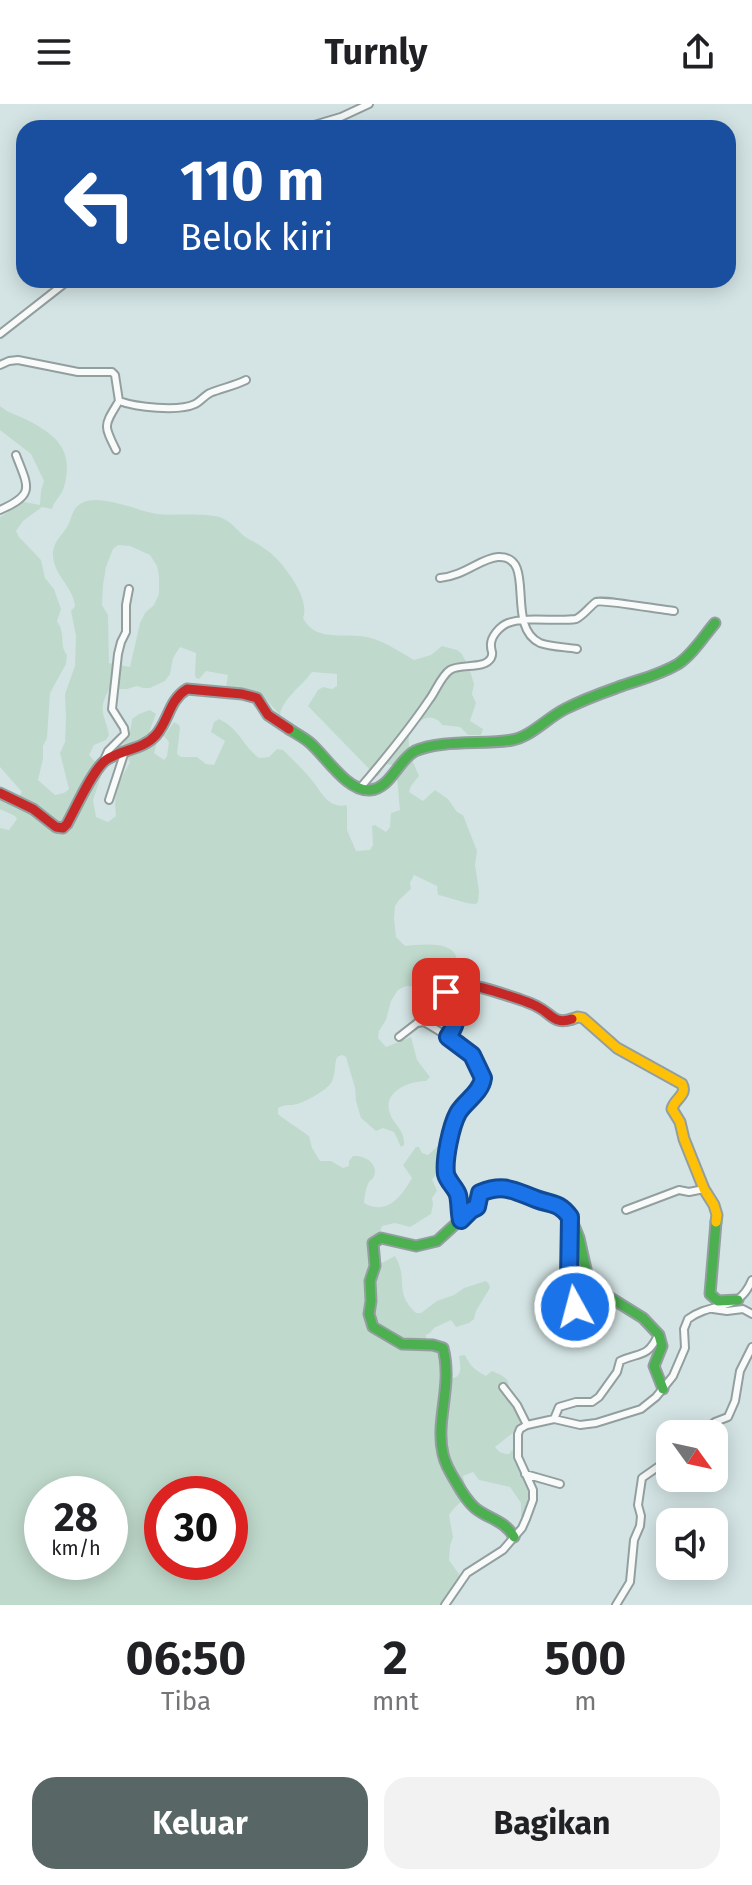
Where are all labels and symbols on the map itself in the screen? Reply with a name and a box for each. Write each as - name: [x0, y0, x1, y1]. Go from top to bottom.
- pin: [412, 958, 480, 1026]
- position arrow: [533, 1265, 617, 1349]
- north arrow: [656, 1420, 728, 1492]
- speed limit sign: 30: [144, 1476, 248, 1580]

